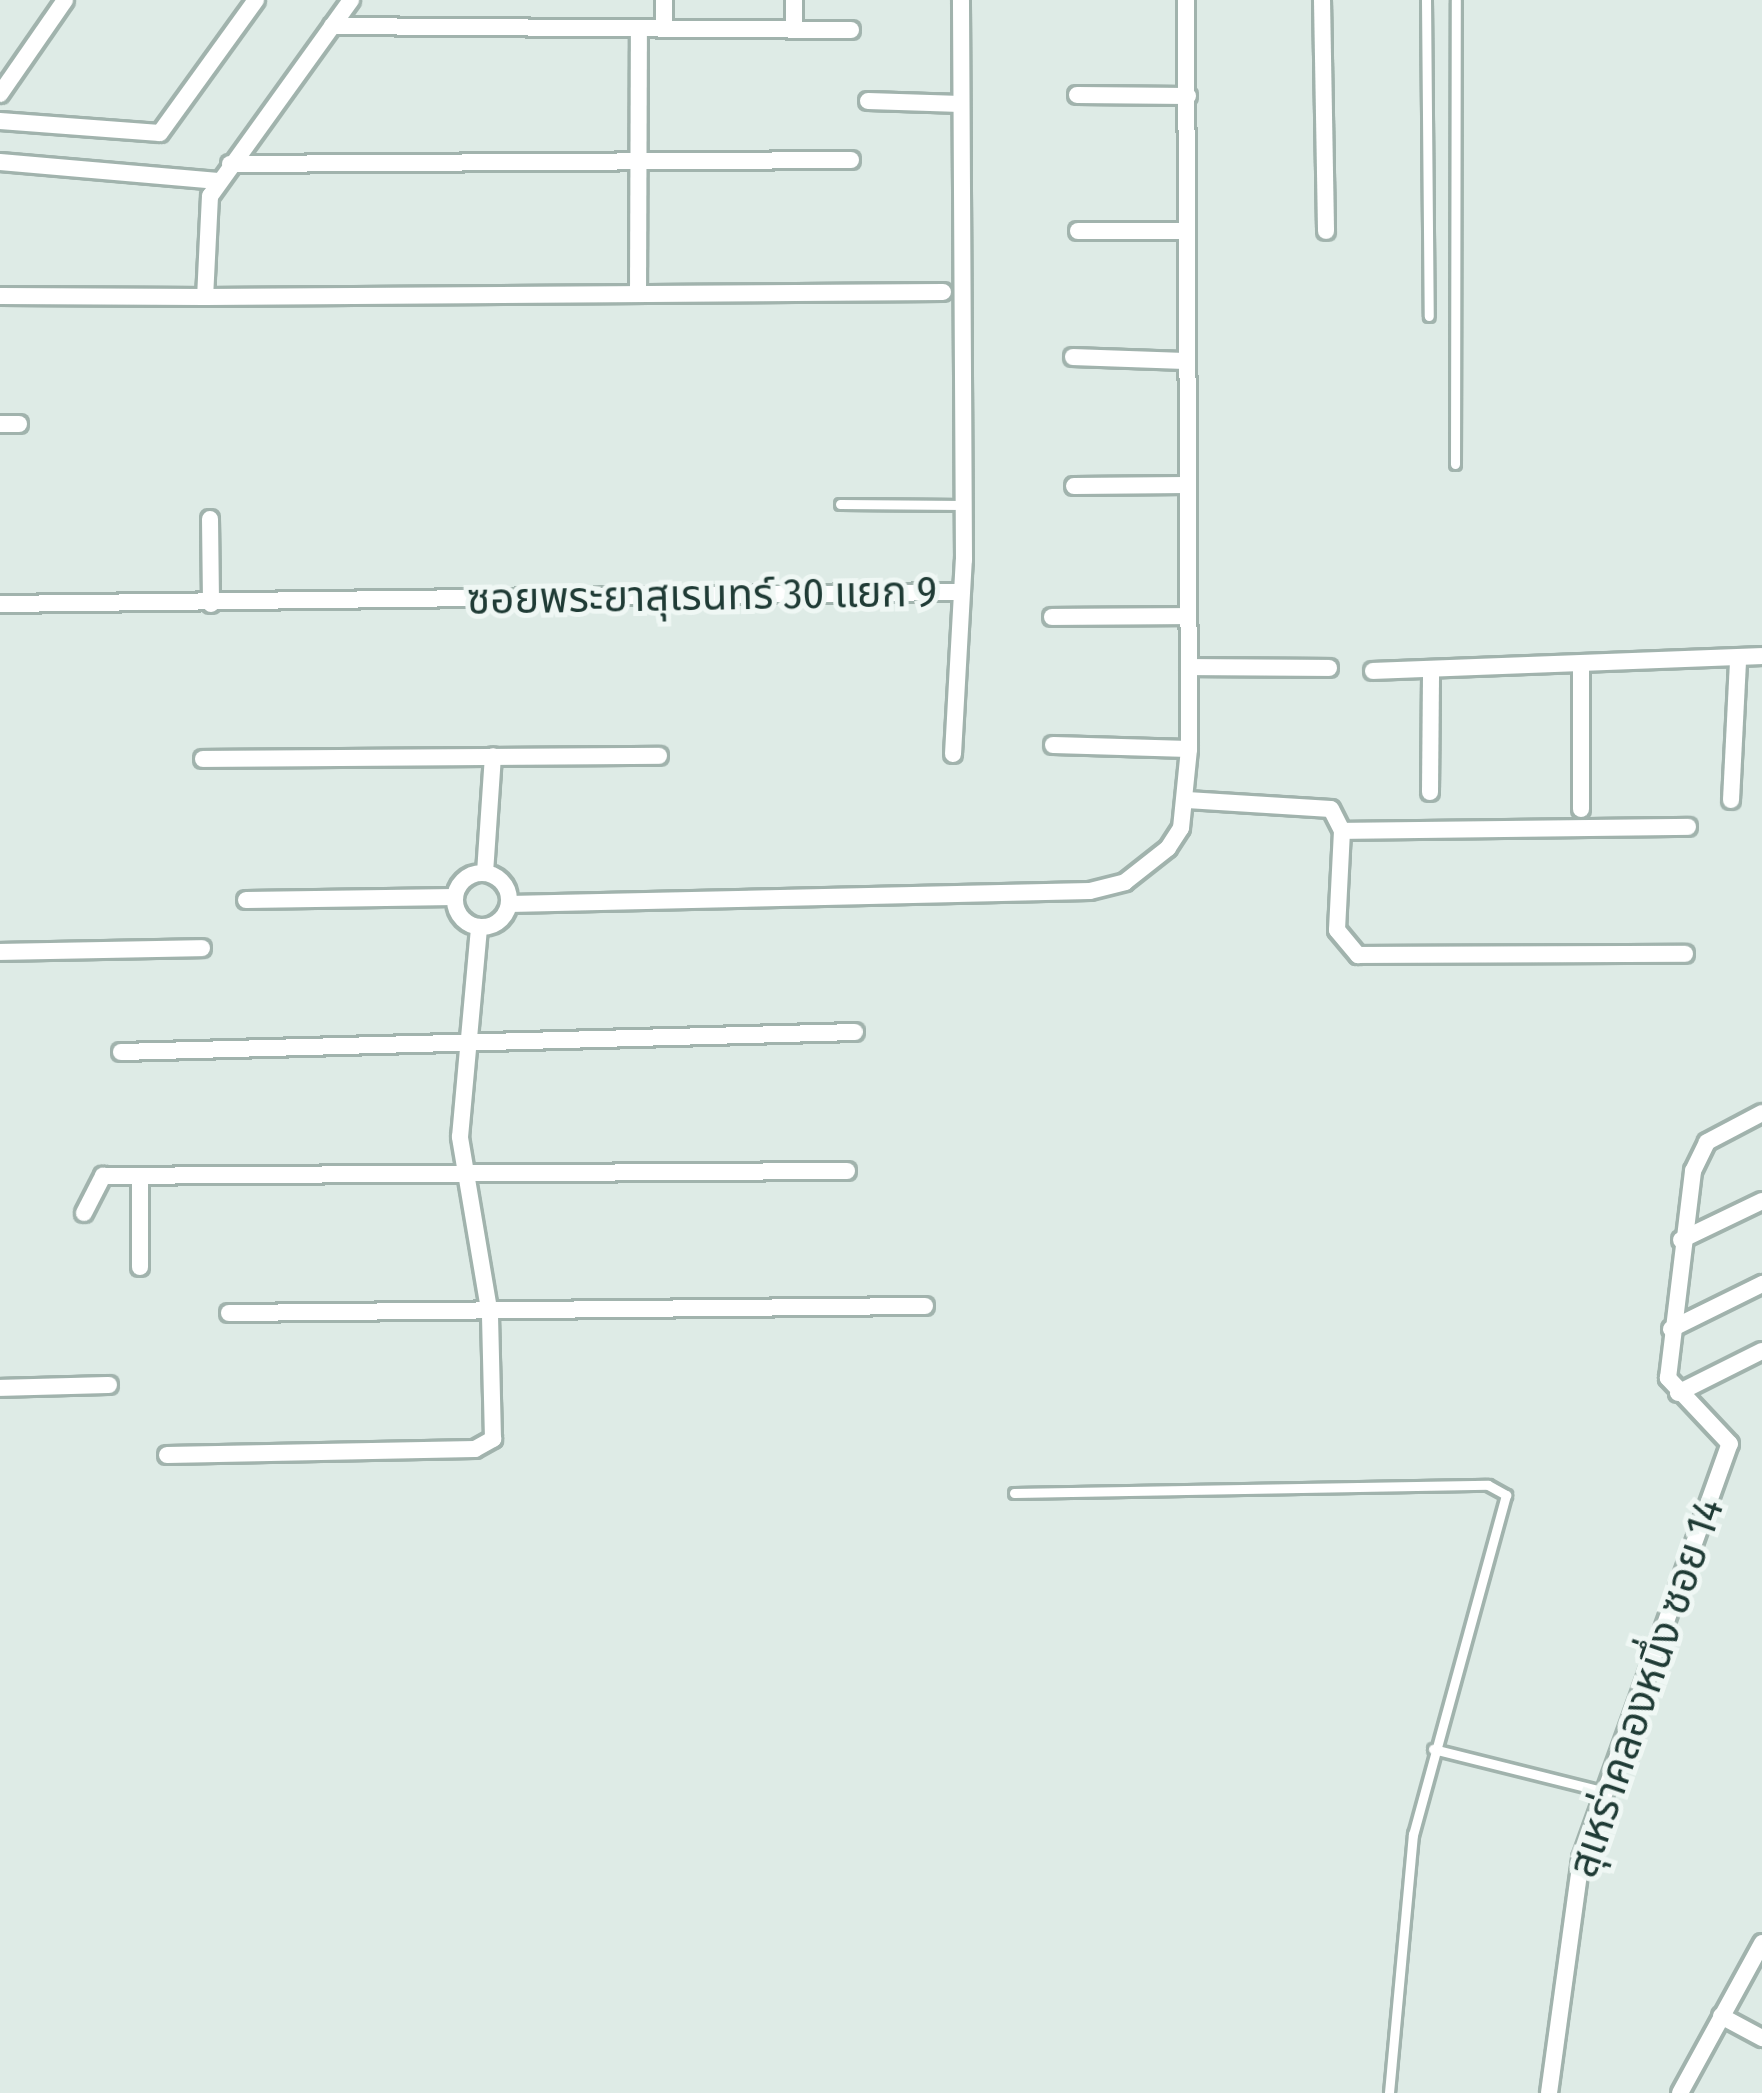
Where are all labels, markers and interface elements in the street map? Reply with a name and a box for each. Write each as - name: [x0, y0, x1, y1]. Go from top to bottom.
- street label: ซอยพระยาสุเรนทร์ 30 แยก 9: [467, 567, 937, 625]
- street label: สุเหร่าคลองหนึ่ง ซอย 14: [1558, 1492, 1734, 1884]

